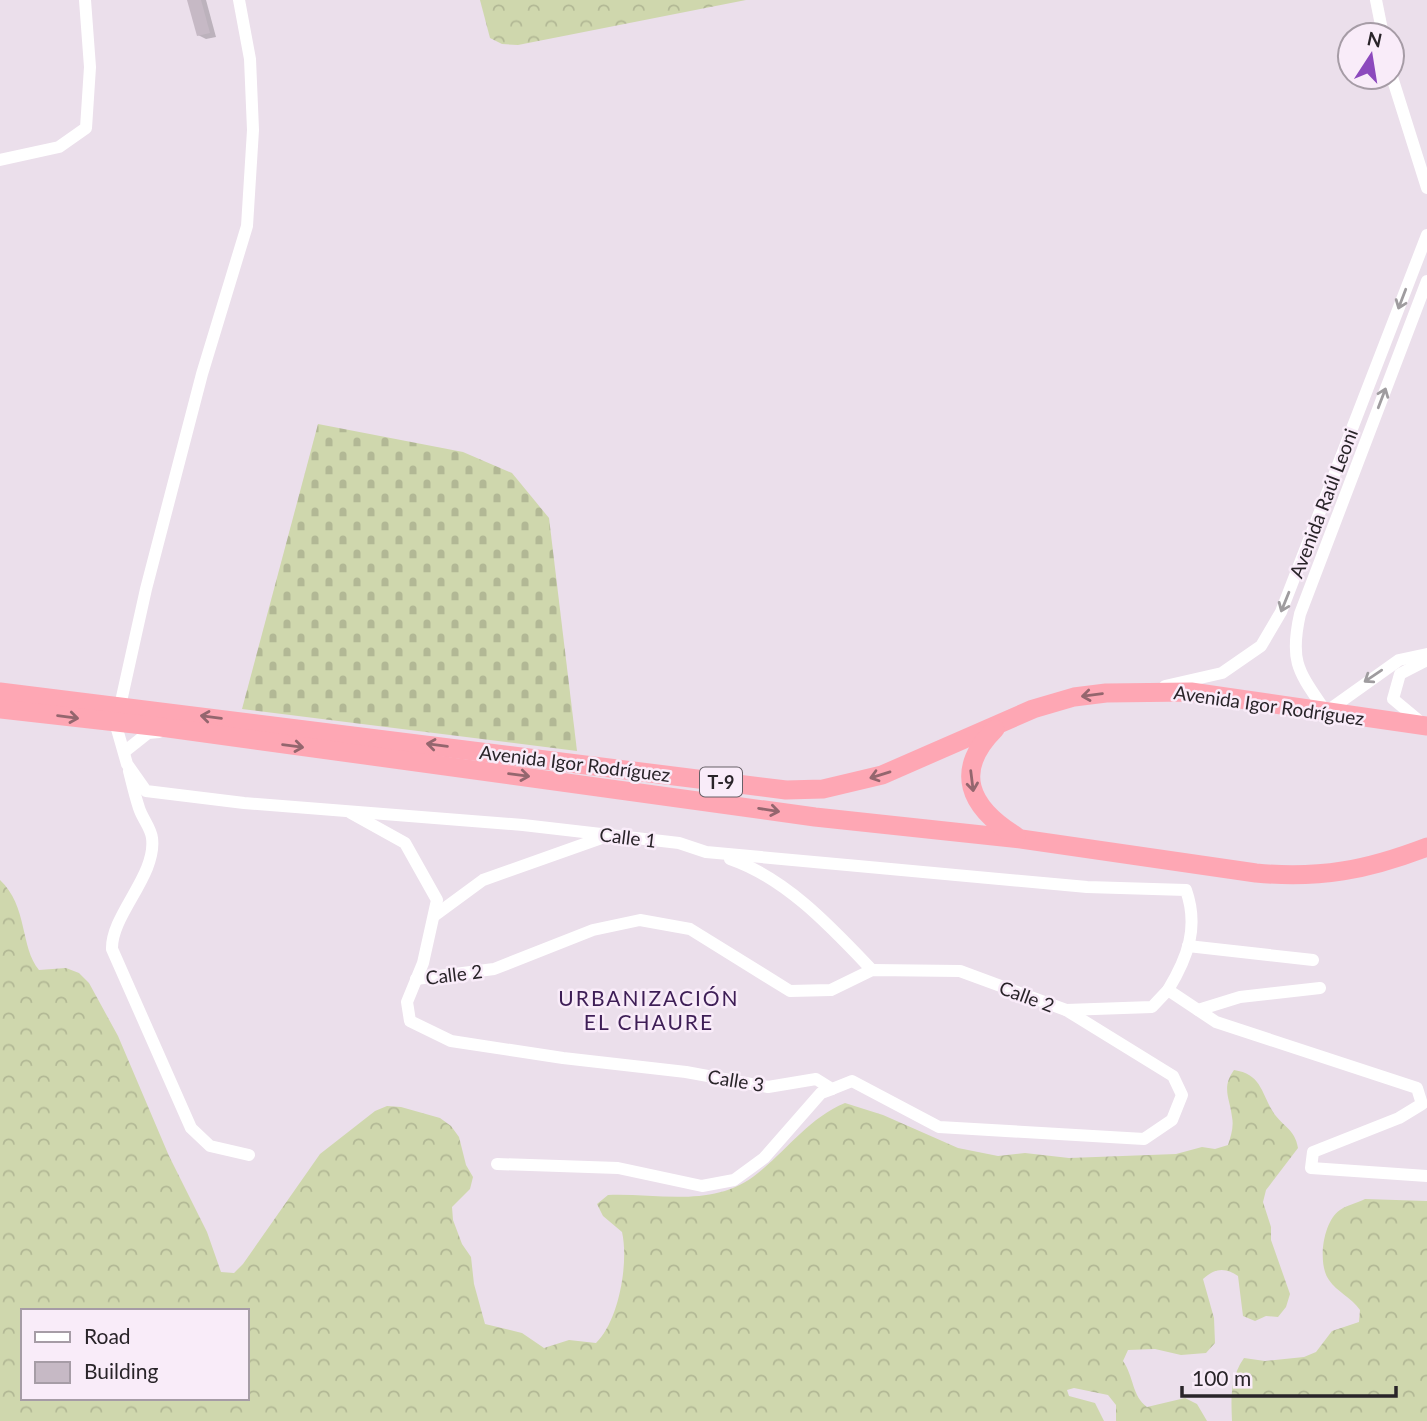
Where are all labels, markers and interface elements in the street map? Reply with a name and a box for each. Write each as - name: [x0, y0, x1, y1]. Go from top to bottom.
- north arrow: [1336, 21, 1406, 91]
- text: N: [1365, 26, 1384, 52]
- one-way arrow: [1395, 287, 1408, 309]
- one-way arrow: [1376, 388, 1389, 410]
- street label: Avenida Raúl Leoni: [1284, 425, 1362, 581]
- one-way arrow: [1277, 591, 1290, 612]
- one-way arrow: [1364, 669, 1383, 684]
- street label: Avenida Igor Rodríguez: [1172, 680, 1366, 730]
- one-way arrow: [1081, 689, 1104, 702]
- one-way arrow: [56, 710, 79, 723]
- one-way arrow: [200, 711, 223, 724]
- one-way arrow: [426, 739, 448, 752]
- one-way arrow: [282, 740, 304, 753]
- street label: Avenida Igor Rodríguez: [478, 740, 672, 786]
- road number: T-9: [700, 768, 742, 796]
- one-way arrow: [507, 769, 530, 782]
- one-way arrow: [966, 769, 979, 792]
- one-way arrow: [869, 770, 891, 783]
- one-way arrow: [757, 804, 780, 817]
- street label: Calle 1: [598, 822, 658, 852]
- street label: Calle 2: [424, 959, 484, 989]
- street label: Calle 2: [996, 975, 1058, 1017]
- district label: URBANIZACIÓN EL CHAURE: [558, 985, 740, 1034]
- street label: Calle 3: [706, 1064, 766, 1096]
- legend: [21, 1309, 248, 1400]
- text: Road: [84, 1323, 131, 1348]
- scale bar: [1182, 1354, 1396, 1398]
- text: Building: [84, 1358, 159, 1383]
- text: 100 m: [1192, 1365, 1251, 1390]

